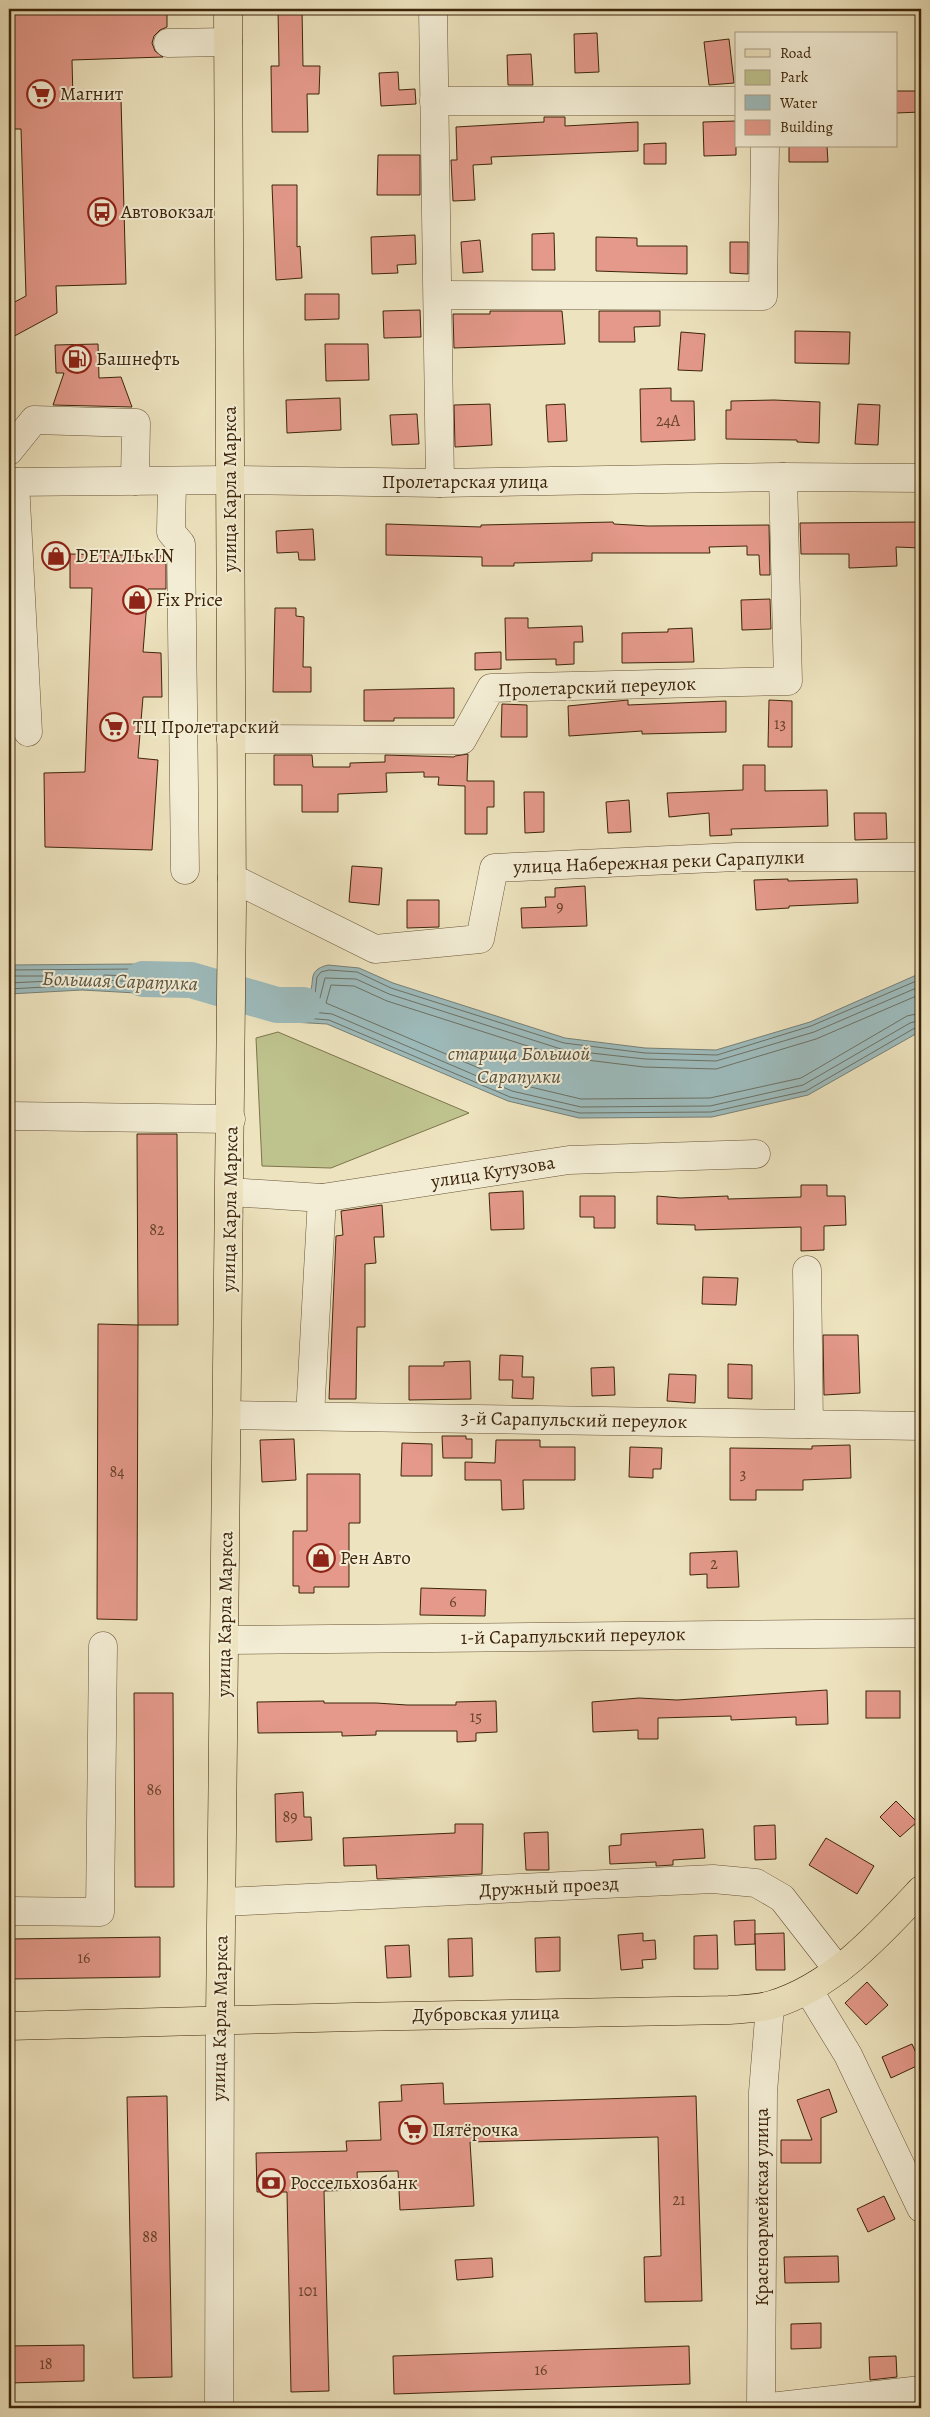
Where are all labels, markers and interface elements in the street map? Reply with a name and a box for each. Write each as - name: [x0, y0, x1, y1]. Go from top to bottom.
- legend: [735, 32, 898, 148]
- text: Road: [780, 43, 812, 63]
- text: Park: [780, 67, 809, 87]
- supermarket icon: Магнит: [26, 79, 56, 109]
- place label: Магнит: [60, 81, 124, 107]
- text: Water: [779, 93, 817, 113]
- text: Building: [780, 117, 833, 137]
- bus stop icon: Автовокзал: [87, 197, 117, 227]
- place label: Автовокзал: [120, 199, 214, 225]
- fuel station icon: Башнефть: [62, 344, 92, 374]
- place label: Башнефть: [96, 346, 180, 372]
- street label: улица Карла Маркса: [217, 406, 243, 573]
- house number: 24А: [656, 410, 681, 432]
- street label: Пролетарская улица: [382, 469, 548, 495]
- shop icon: DЕТАЛЬкIN: [41, 541, 71, 571]
- place label: DЕТАЛЬкIN: [75, 543, 175, 569]
- shop icon: Fix Price: [122, 585, 152, 615]
- place label: Fix Price: [156, 587, 223, 613]
- street label: Пролетарский переулок: [498, 671, 697, 703]
- supermarket icon: ТЦ Пролетарский: [99, 712, 129, 742]
- house number: 13: [774, 713, 786, 735]
- place label: ТЦ Пролетарский: [133, 714, 279, 740]
- street label: улица Набережная реки Сарапулки: [512, 844, 805, 880]
- house number: 9: [556, 896, 564, 918]
- water label: Большая Сарапулка: [41, 965, 199, 997]
- water label: старица Большой Сарапулки: [448, 1040, 590, 1090]
- street label: улица Карла Маркса: [216, 1126, 244, 1293]
- street label: улица Кутузова: [428, 1149, 557, 1195]
- house number: 82: [149, 1219, 165, 1241]
- street label: 3-й Сарапульский переулок: [461, 1405, 688, 1435]
- house number: 84: [109, 1461, 125, 1483]
- house number: 3: [740, 1463, 746, 1485]
- street label: улица Карла Маркса: [211, 1531, 239, 1698]
- shop icon: Рен Авто: [306, 1543, 336, 1573]
- place label: Рен Авто: [340, 1545, 411, 1571]
- house number: 2: [710, 1553, 718, 1575]
- house number: 6: [449, 1591, 457, 1613]
- street label: 1-й Сарапульский переулок: [460, 1621, 686, 1651]
- house number: 15: [470, 1706, 482, 1728]
- house number: 86: [146, 1779, 162, 1801]
- house number: 89: [282, 1806, 298, 1828]
- street label: Дружный проезд: [478, 1870, 620, 1904]
- street label: улица Карла Маркса: [206, 1935, 234, 2102]
- house number: 16: [78, 1947, 90, 1969]
- street label: Дубровская улица: [412, 2000, 560, 2028]
- street label: Красноармейская улица: [749, 2107, 775, 2306]
- supermarket icon: Пятёрочка: [398, 2115, 428, 2145]
- place label: Пятёрочка: [432, 2117, 519, 2143]
- bank icon: Россельхозбанк: [256, 2168, 286, 2198]
- place label: Россельхозбанк: [290, 2170, 418, 2196]
- house number: 21: [672, 2189, 686, 2211]
- house number: 88: [142, 2226, 158, 2248]
- house number: 101: [298, 2280, 318, 2302]
- house number: 18: [39, 2353, 53, 2375]
- house number: 16: [535, 2359, 547, 2381]

